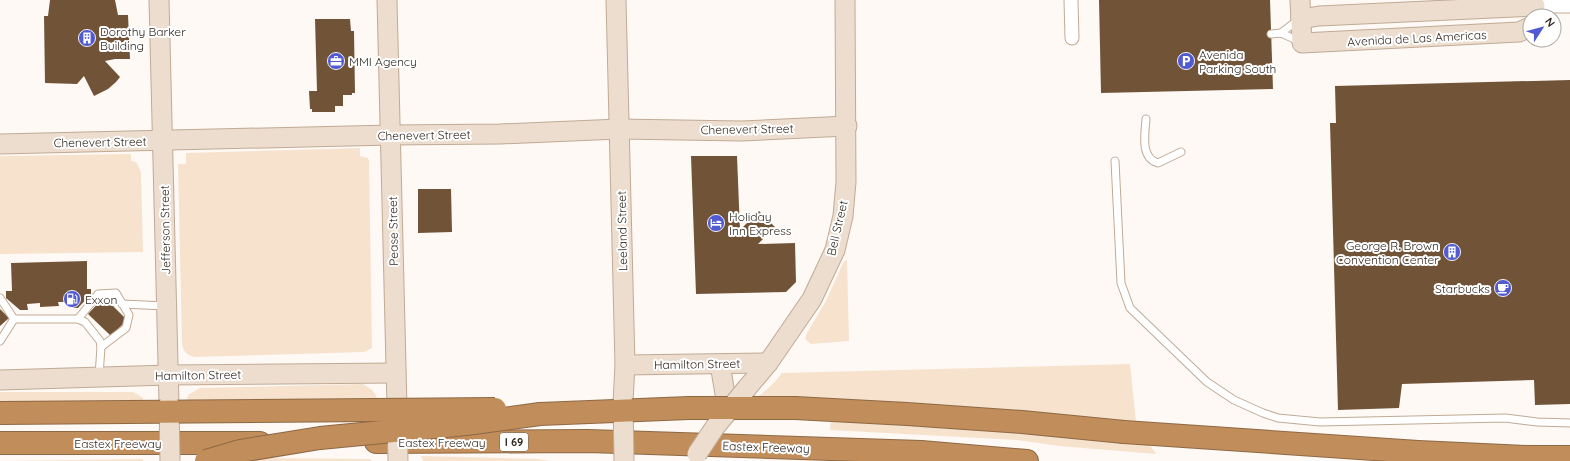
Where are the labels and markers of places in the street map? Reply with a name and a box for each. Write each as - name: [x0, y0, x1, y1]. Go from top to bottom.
- place label: Dorothy Barker Building: [100, 24, 186, 53]
- building icon: Dorothy Barker Building: [77, 28, 97, 48]
- place label: Avenida Parking South: [1199, 47, 1276, 76]
- office icon: MMI Agency: [326, 51, 346, 71]
- parking icon: Avenida Parking South: [1176, 51, 1196, 71]
- place label: MMI Agency: [349, 54, 417, 69]
- place label: Holiday Inn Express: [729, 209, 792, 238]
- hotel icon: Holiday Inn Express: [706, 213, 726, 233]
- place label: George R. Brown Convention Center: [1336, 238, 1439, 267]
- building icon: George R. Brown Convention Center: [1442, 242, 1462, 262]
- cafe icon: Starbucks: [1493, 278, 1513, 298]
- place label: Starbucks: [1435, 281, 1490, 296]
- fuel station icon: Exxon: [62, 289, 82, 309]
- place label: Exxon: [85, 292, 117, 307]

